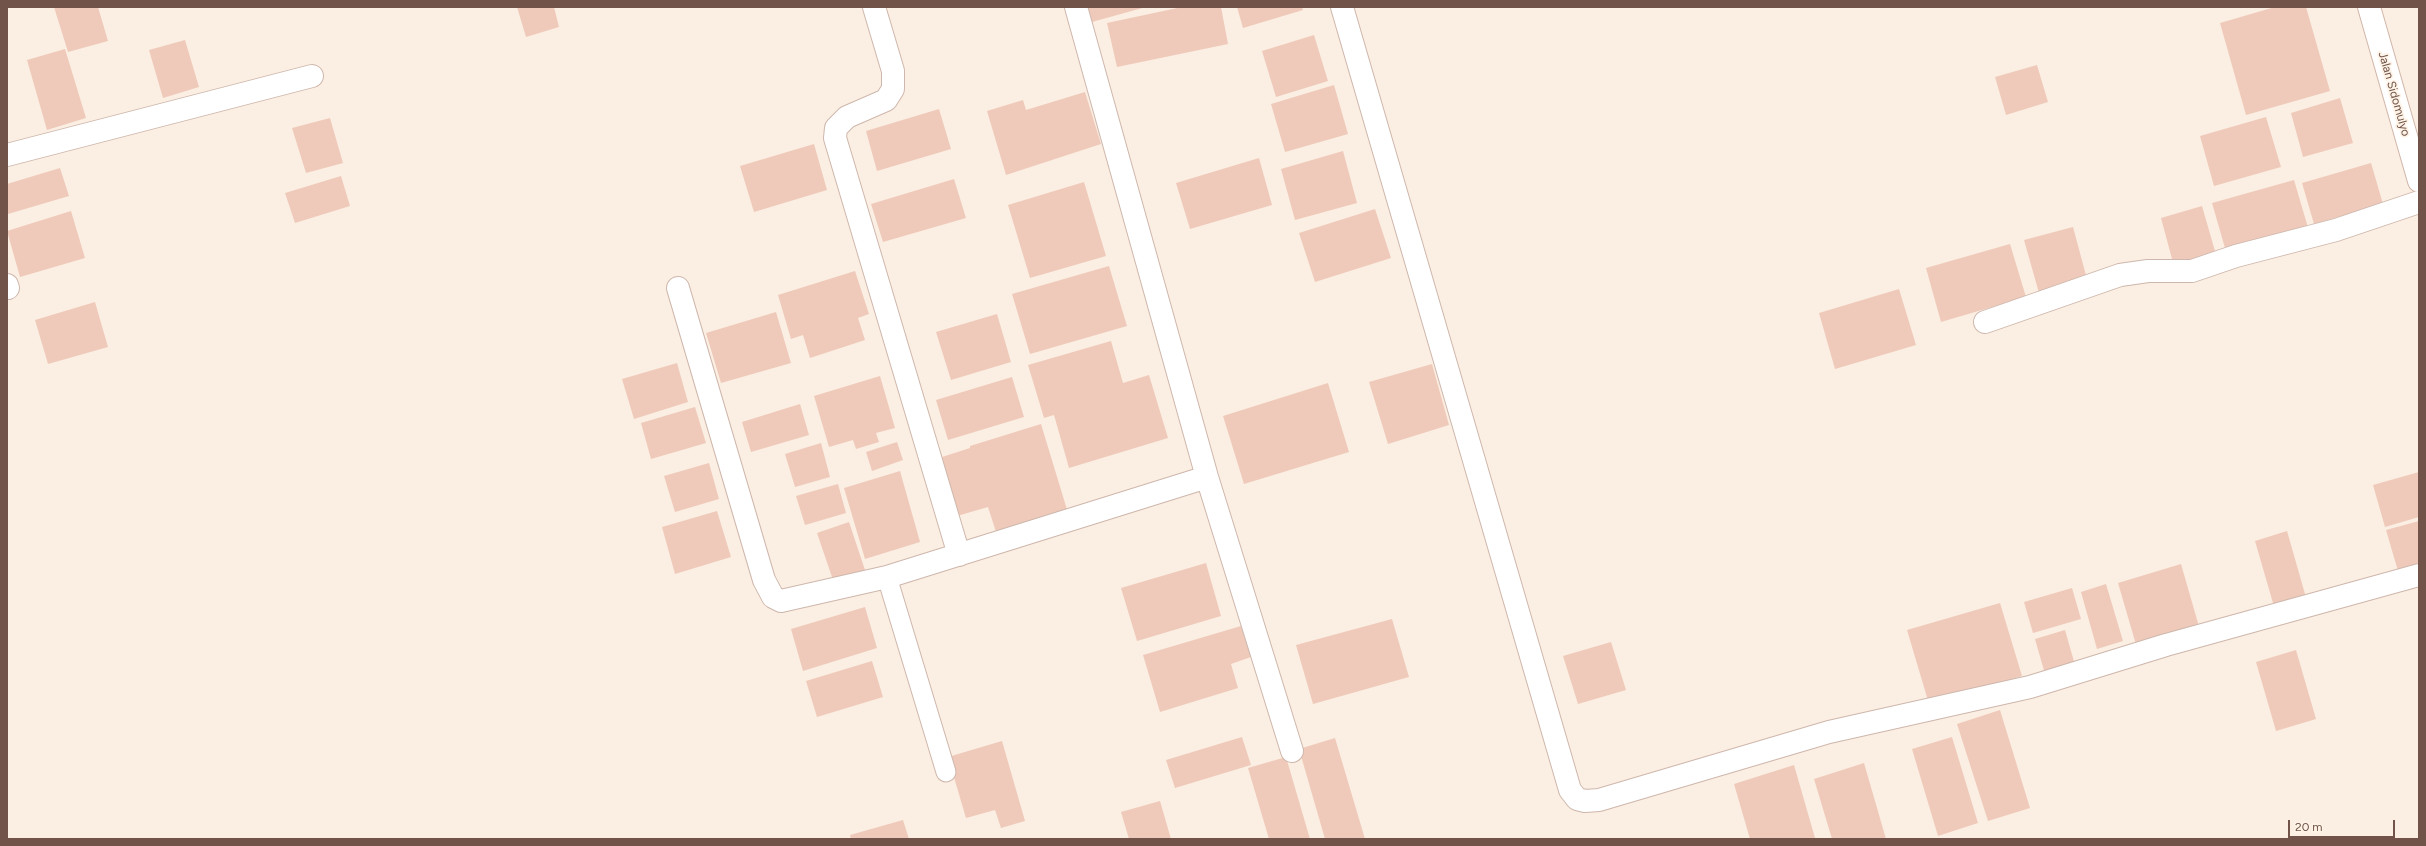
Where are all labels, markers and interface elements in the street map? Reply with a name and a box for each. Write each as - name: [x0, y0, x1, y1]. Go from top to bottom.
- street label: Jalan Sidomulyo: [2375, 50, 2413, 138]
- scale bar: [2290, 812, 2397, 838]
- text: 20 m: [2295, 820, 2323, 834]

